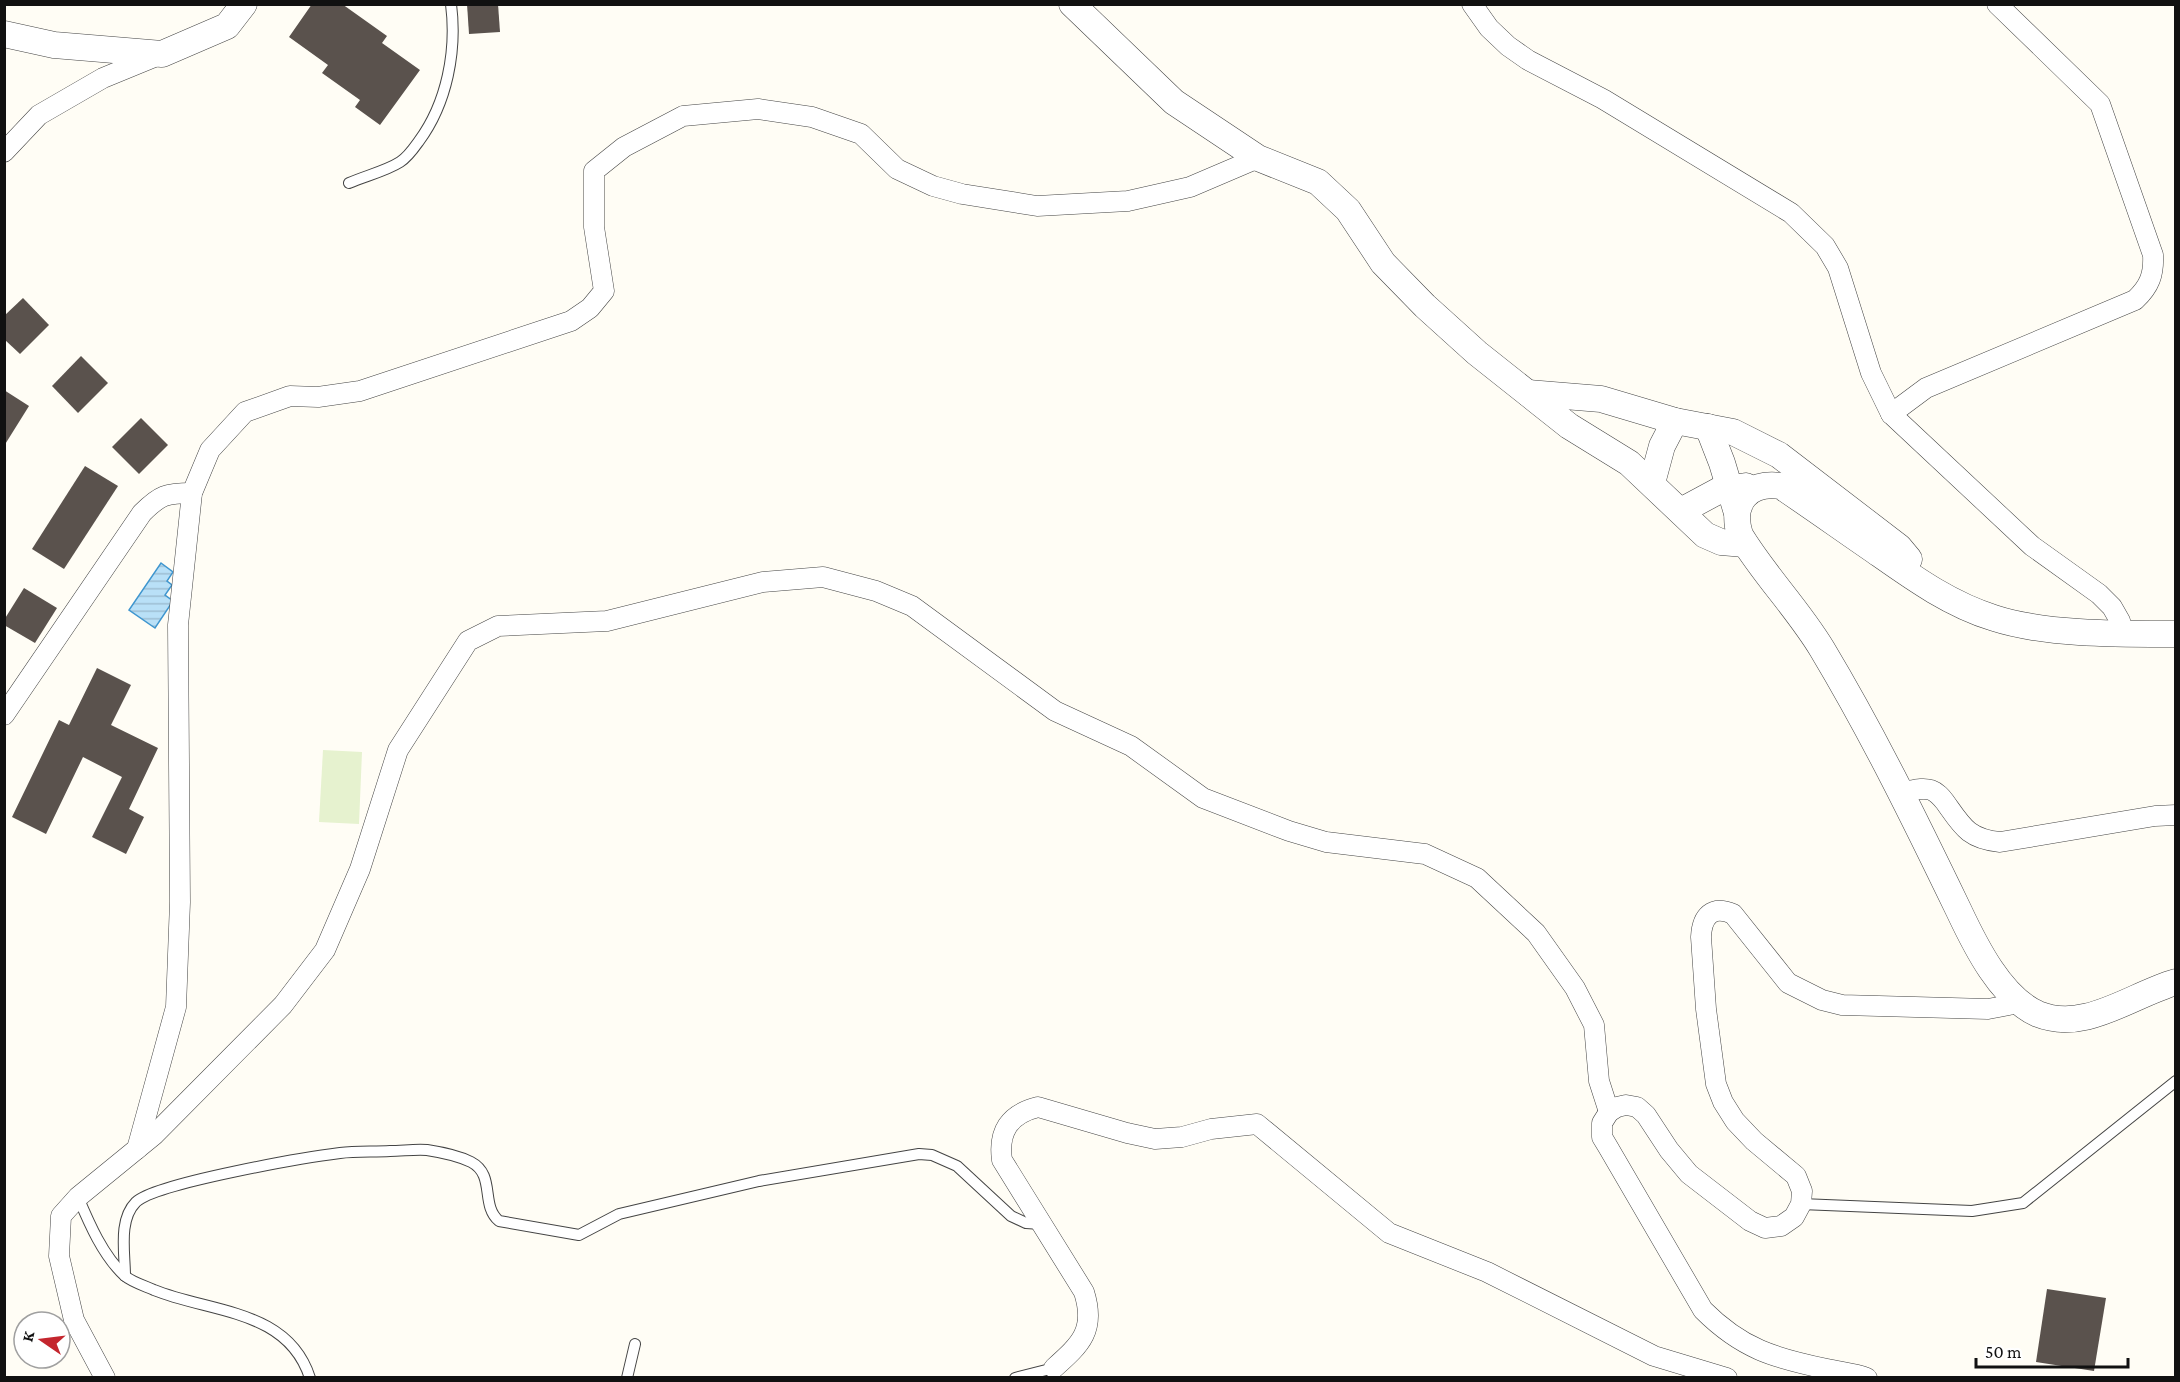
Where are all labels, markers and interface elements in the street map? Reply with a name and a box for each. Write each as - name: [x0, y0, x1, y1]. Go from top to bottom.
- north arrow: [12, 1310, 72, 1370]
- text: K: [18, 1329, 38, 1344]
- scale bar: [1976, 1331, 2128, 1369]
- text: 50 m: [1985, 1342, 2022, 1362]

